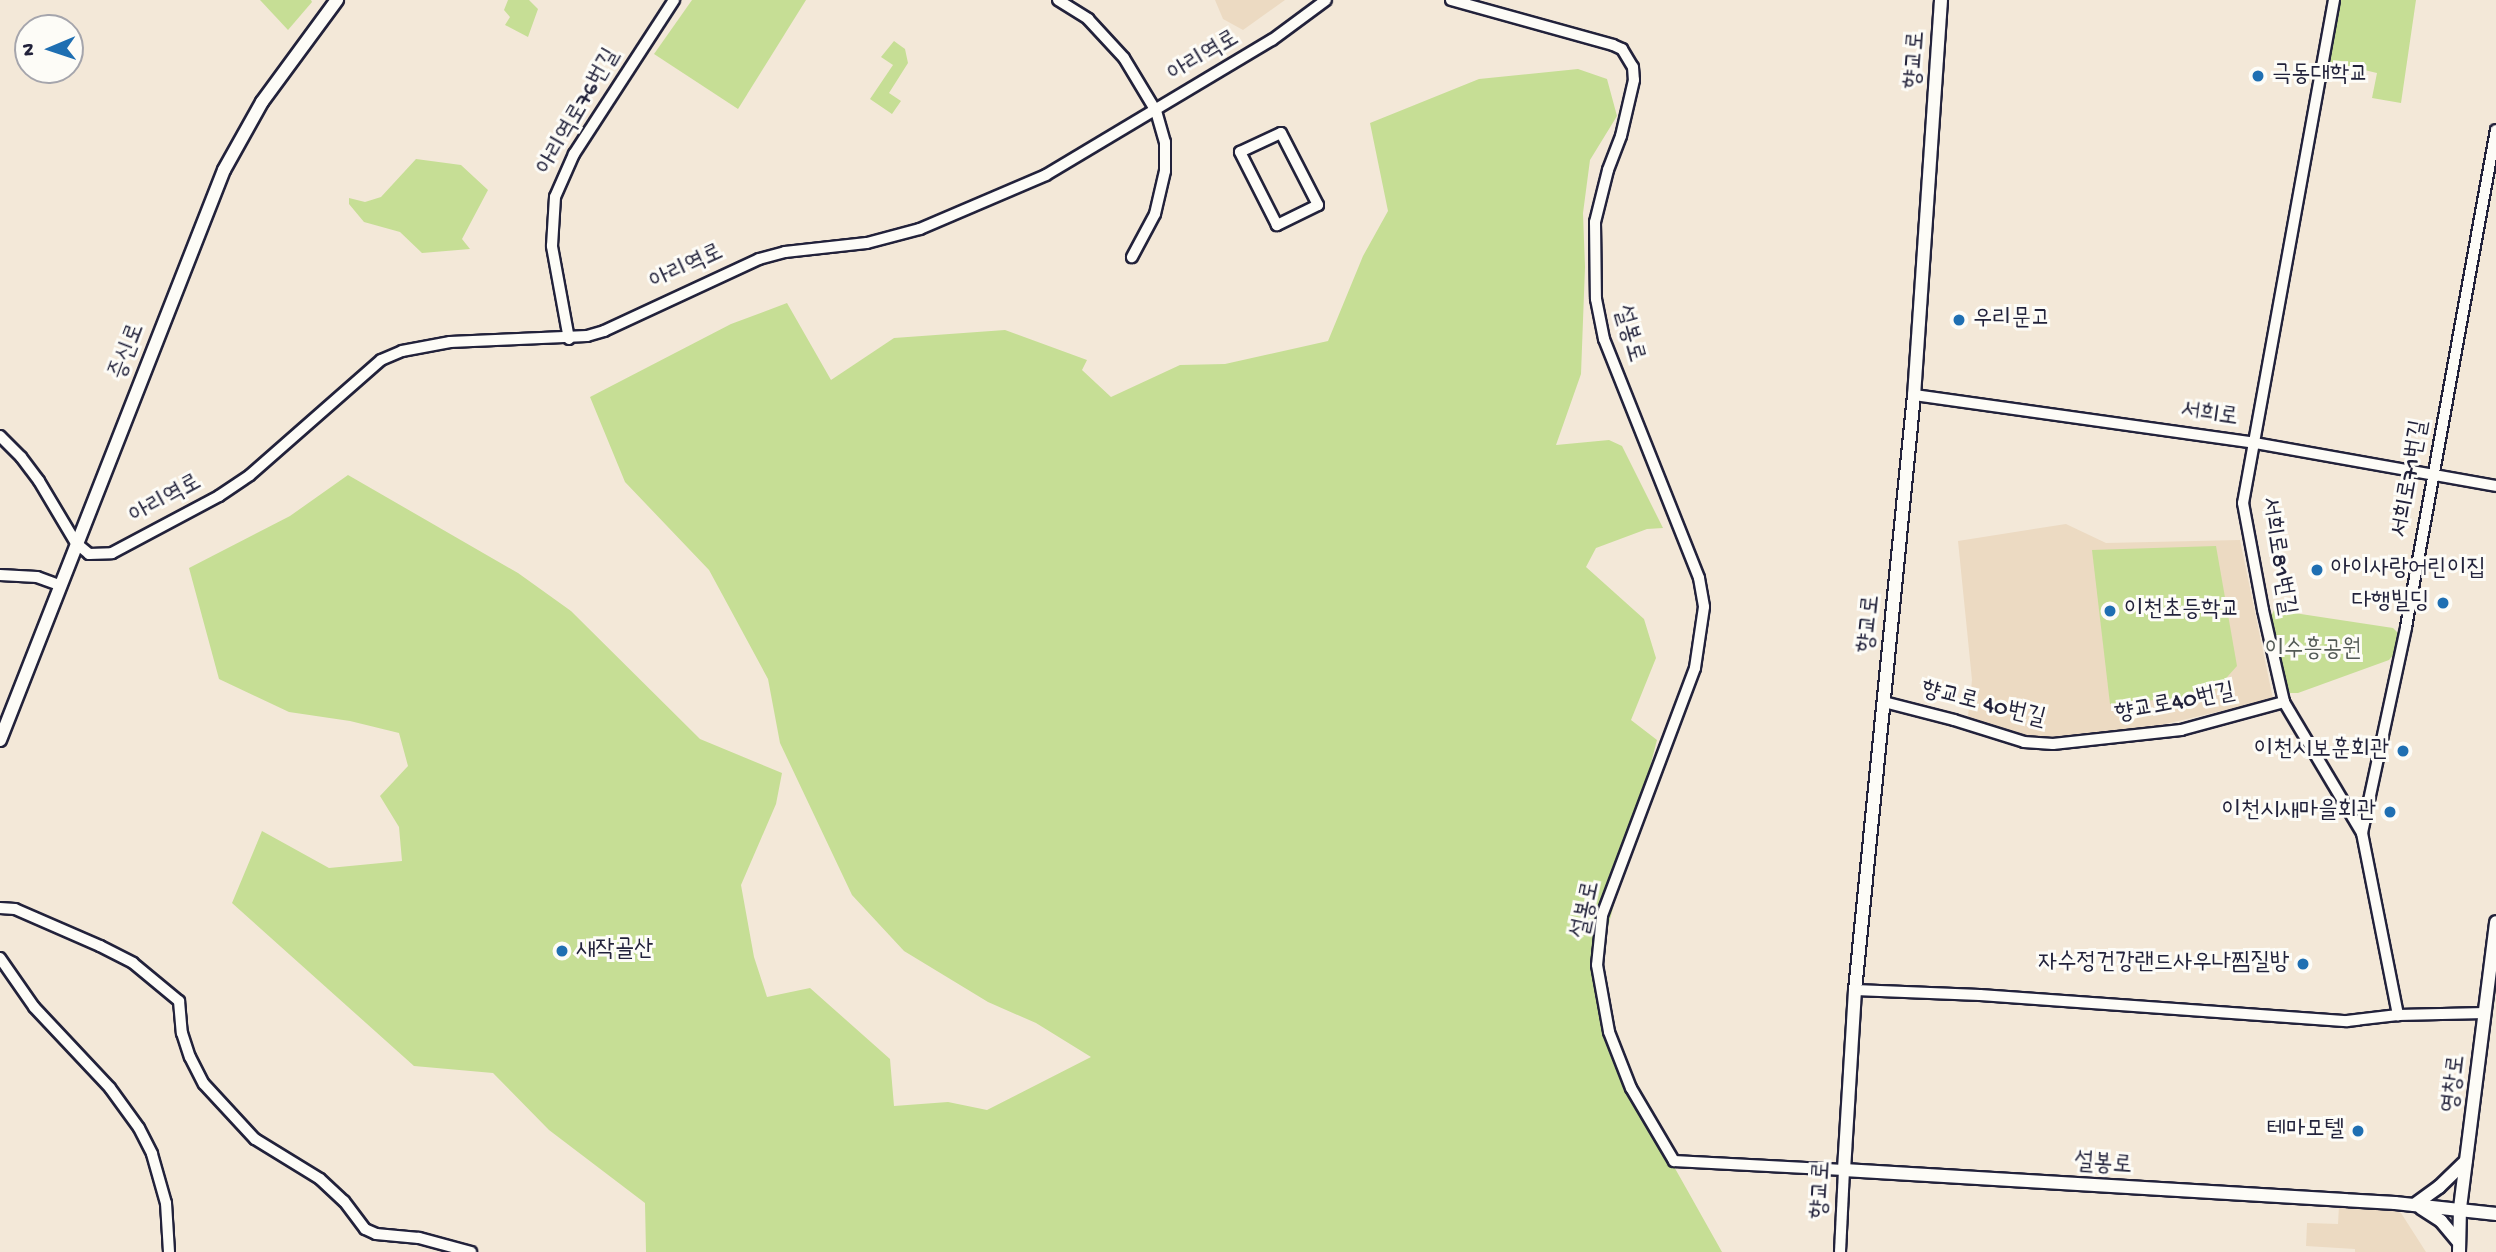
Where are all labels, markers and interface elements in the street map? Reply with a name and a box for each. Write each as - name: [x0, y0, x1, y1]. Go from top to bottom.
- north arrow: [14, 14, 84, 84]
- street label: 아리역로: [1163, 25, 1245, 89]
- street label: 향교로: [1900, 30, 1932, 90]
- text: N: [18, 43, 41, 56]
- street label: 아리역로76번길: [531, 44, 627, 180]
- place label: 극동대학교: [2272, 62, 2369, 90]
- marker: 극동대학교: [2250, 68, 2266, 84]
- street label: 아리역로: [646, 239, 728, 297]
- street label: 설봉로: [1606, 302, 1650, 366]
- place label: 우리문고: [1973, 306, 2050, 334]
- marker: 우리문고: [1951, 312, 1967, 328]
- street label: 증신로: [104, 320, 152, 384]
- street label: 서희로: [2178, 397, 2240, 433]
- street label: 서희로71번길: [2387, 418, 2435, 540]
- street label: 아리역로: [125, 469, 207, 531]
- street label: 서희로81번길: [2253, 495, 2301, 617]
- place label: 아이사랑어린이집: [2331, 556, 2486, 584]
- marker: 아이사랑어린이집: [2309, 562, 2325, 578]
- place label: 다행빌딩: [2352, 589, 2429, 617]
- street label: 향교로: [1853, 594, 1887, 654]
- marker: 다행빌딩: [2435, 595, 2451, 611]
- place label: 이천초등학교: [2124, 597, 2240, 625]
- marker: 이천초등학교: [2102, 603, 2118, 619]
- park label: 이수흥공원: [2265, 637, 2361, 665]
- street label: 향교로 40번길: [1918, 676, 2048, 734]
- street label: 향교로40번길: [2113, 678, 2237, 730]
- place label: 이천시보훈회관: [2254, 737, 2389, 765]
- marker: 이천시보훈회관: [2395, 743, 2411, 759]
- place label: 이천시새마을회관: [2222, 798, 2376, 826]
- marker: 이천시새마을회관: [2382, 804, 2398, 820]
- street label: 설봉로: [1567, 879, 1607, 941]
- place label: 새작골산: [576, 937, 653, 965]
- marker: 새작골산: [554, 943, 570, 959]
- place label: 자수정건강랜드사우나찜질방: [2038, 950, 2289, 978]
- marker: 자수정건강랜드사우나찜질방: [2295, 956, 2311, 972]
- street label: 영창로: [2437, 1053, 2473, 1115]
- place label: 테마모텔: [2267, 1117, 2344, 1145]
- marker: 테마모텔: [2350, 1123, 2366, 1139]
- street label: 설봉로: [2073, 1149, 2133, 1181]
- street label: 향교로: [1806, 1160, 1838, 1220]

